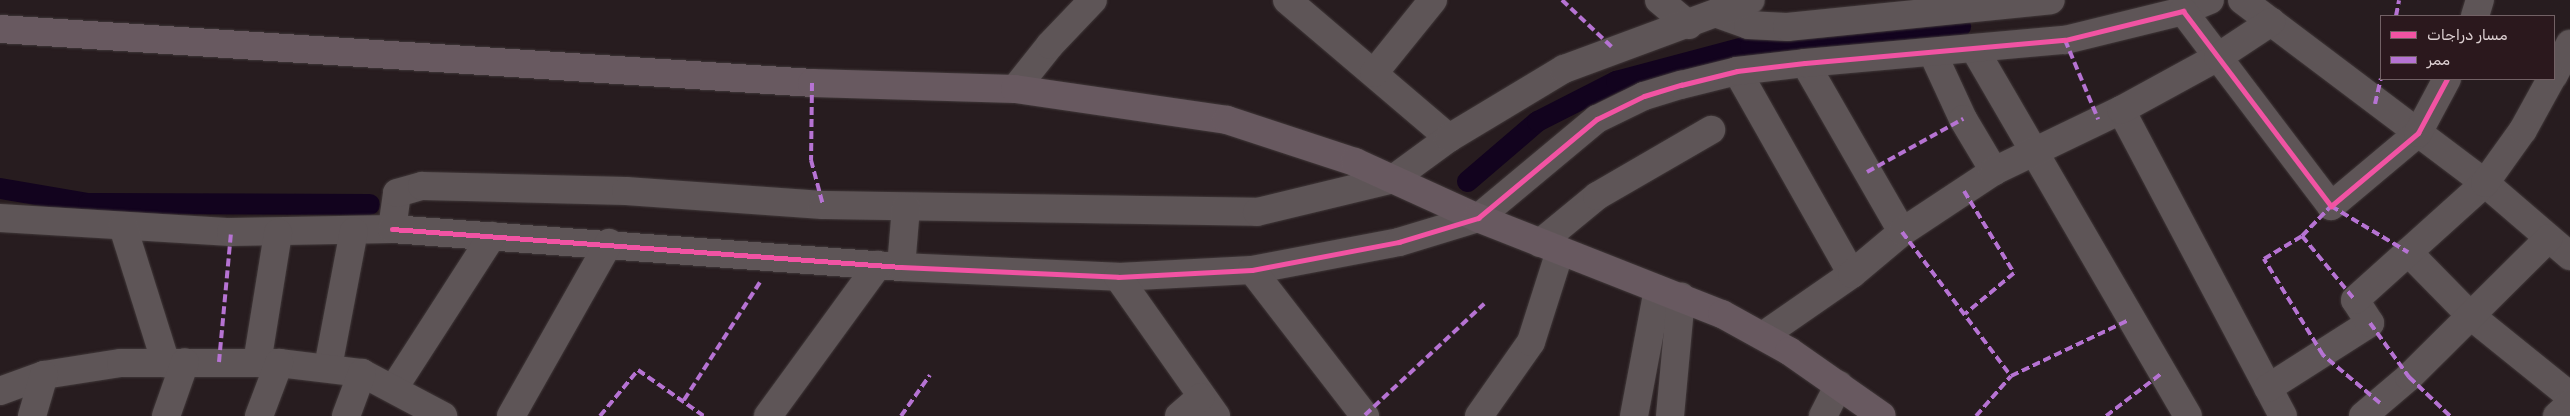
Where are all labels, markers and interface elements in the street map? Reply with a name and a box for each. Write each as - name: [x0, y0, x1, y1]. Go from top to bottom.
- legend: [2380, 15, 2555, 80]
- text: مسار دراجات: [2427, 26, 2508, 44]
- text: ممر: [2427, 51, 2450, 69]

